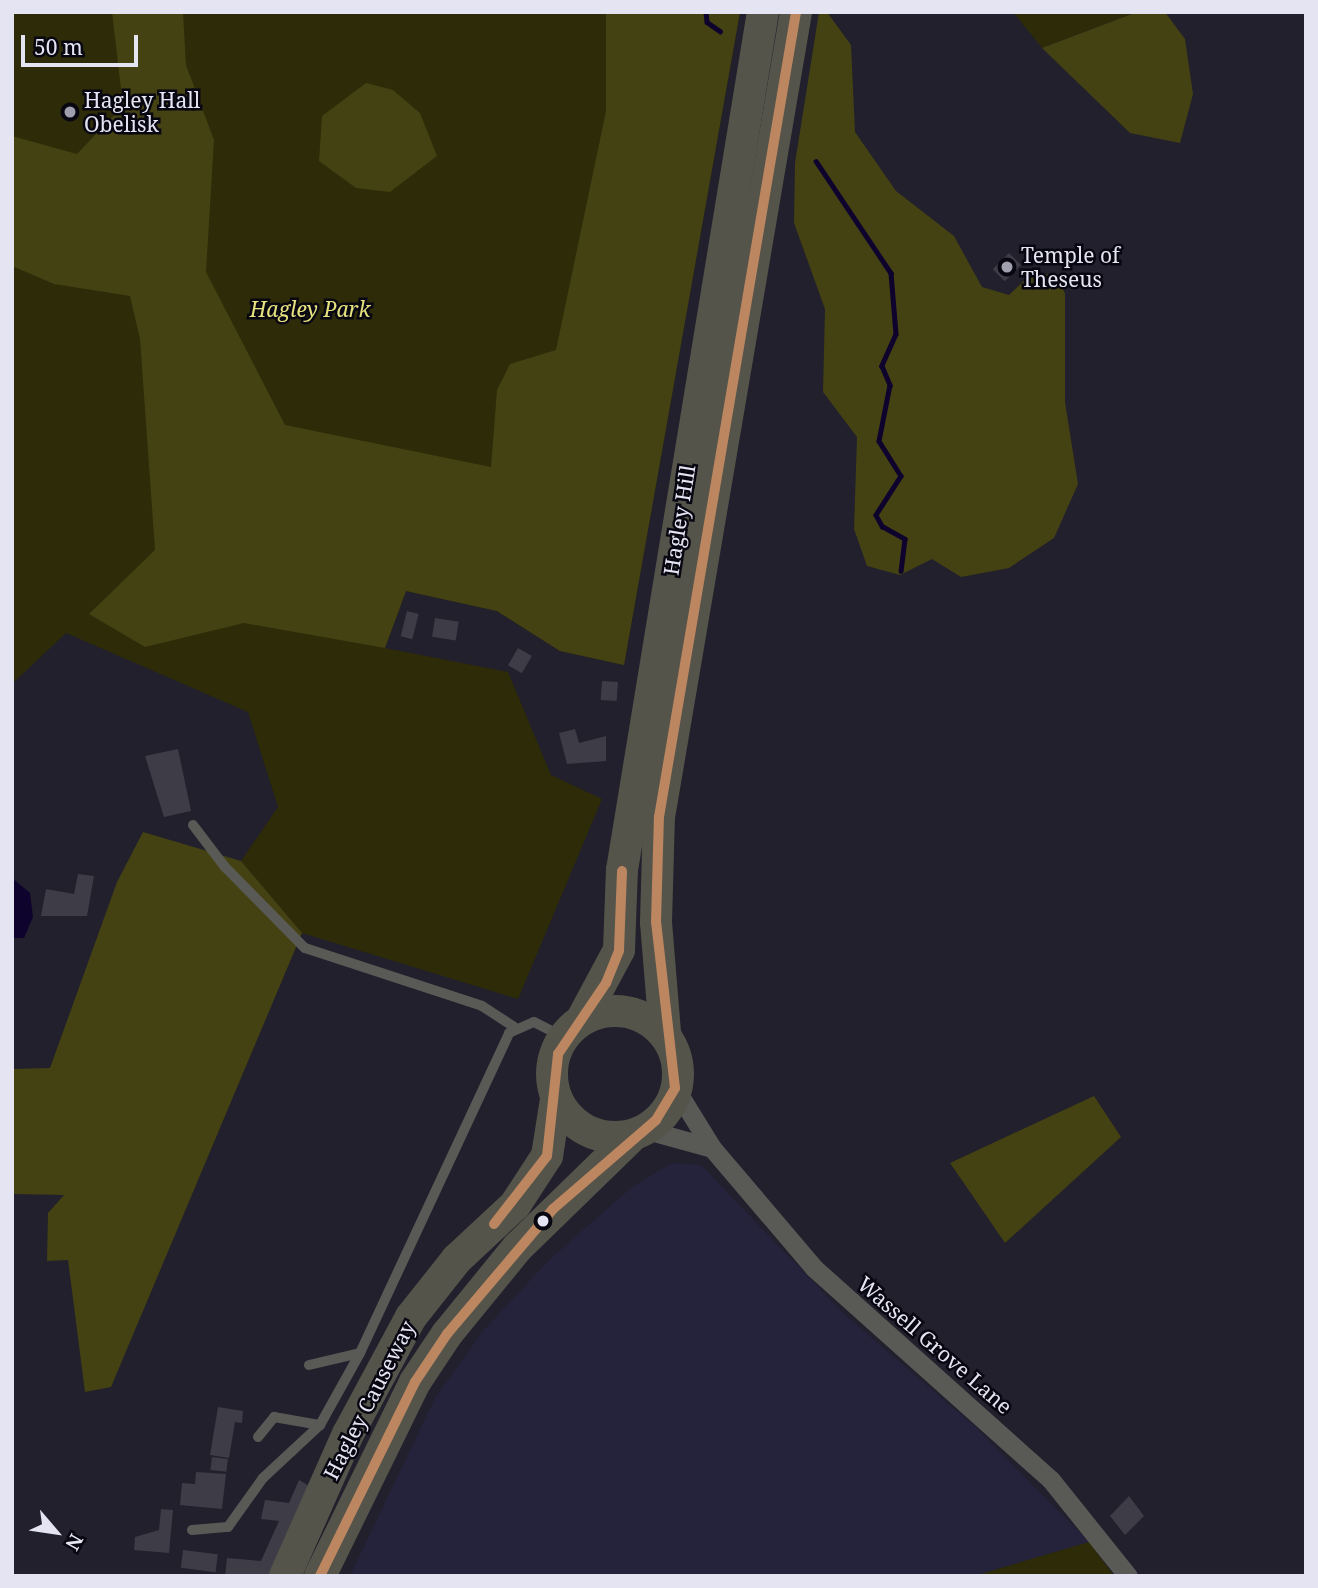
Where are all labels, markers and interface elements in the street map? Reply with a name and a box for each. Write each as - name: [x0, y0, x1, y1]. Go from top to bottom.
- scale bar: [24, 21, 142, 65]
- text: 50 m: [34, 33, 83, 61]
- place label: Hagley Hall Obelisk: [84, 87, 200, 137]
- marker: Hagley Hall Obelisk: [62, 104, 78, 120]
- place label: Temple of Theseus: [1021, 242, 1120, 292]
- marker: Temple of Theseus: [999, 259, 1015, 275]
- park label: Hagley Park: [250, 296, 370, 322]
- street label: Hagley Hill: [658, 463, 700, 577]
- unlabelled marker: [536, 1214, 550, 1228]
- street label: Wassell Grove Lane: [853, 1271, 1017, 1419]
- street label: Hagley Causeway: [318, 1316, 420, 1484]
- north arrow: [21, 1497, 91, 1567]
- text: N: [59, 1529, 89, 1555]

